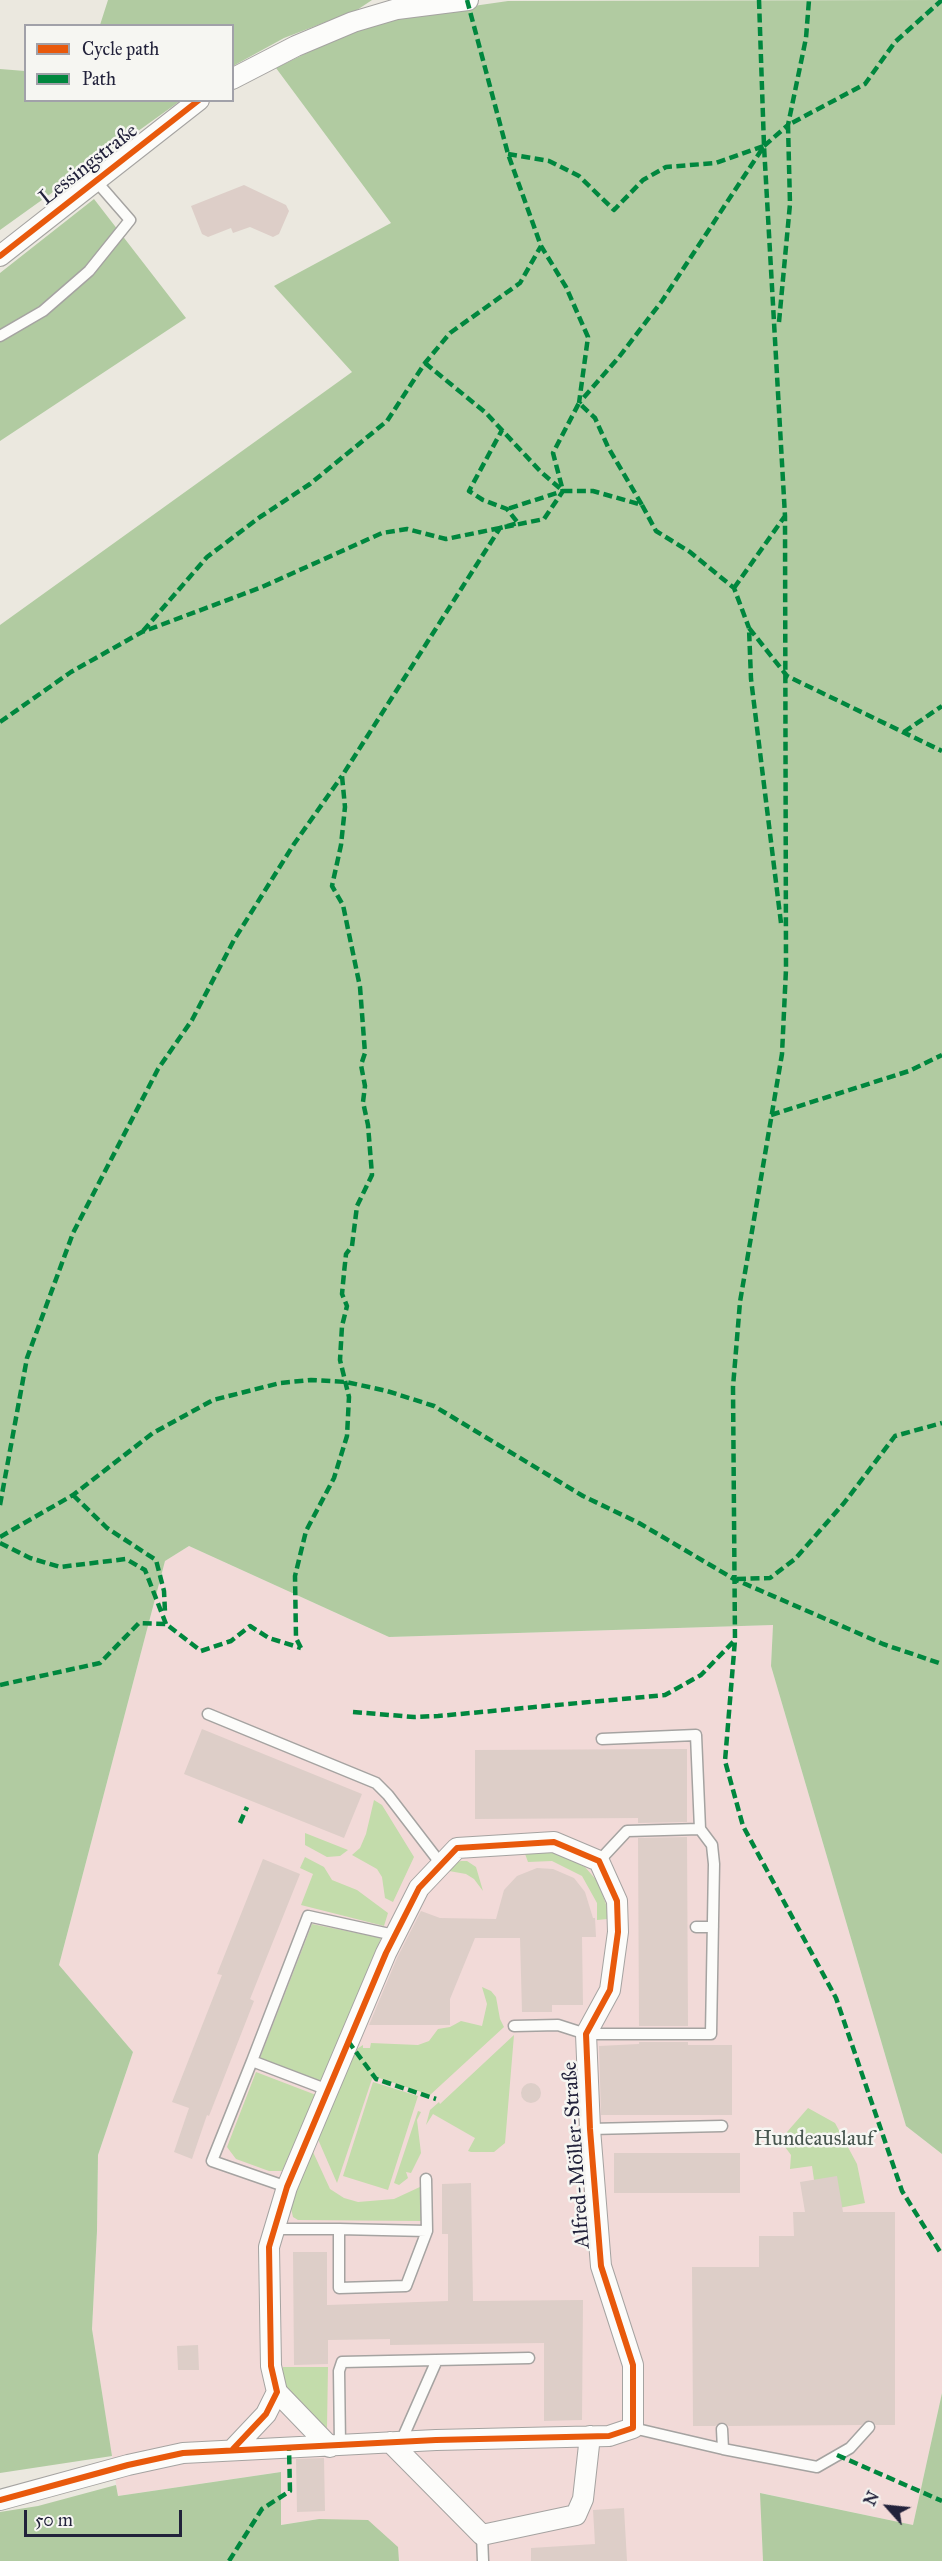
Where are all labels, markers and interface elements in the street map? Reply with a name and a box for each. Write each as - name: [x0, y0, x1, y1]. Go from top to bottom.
- legend: [24, 24, 234, 102]
- text: Cycle path: [82, 38, 159, 60]
- text: Path: [82, 68, 116, 90]
- street label: Lessingstraße: [35, 119, 143, 211]
- street label: Alfred-Möller-Straße: [558, 2061, 596, 2249]
- park label: Hundeauslauf: [754, 2127, 874, 2153]
- north arrow: [858, 2477, 918, 2537]
- text: N: [860, 2488, 883, 2509]
- scale bar: [27, 2498, 184, 2536]
- text: 50 m: [35, 2509, 73, 2531]

